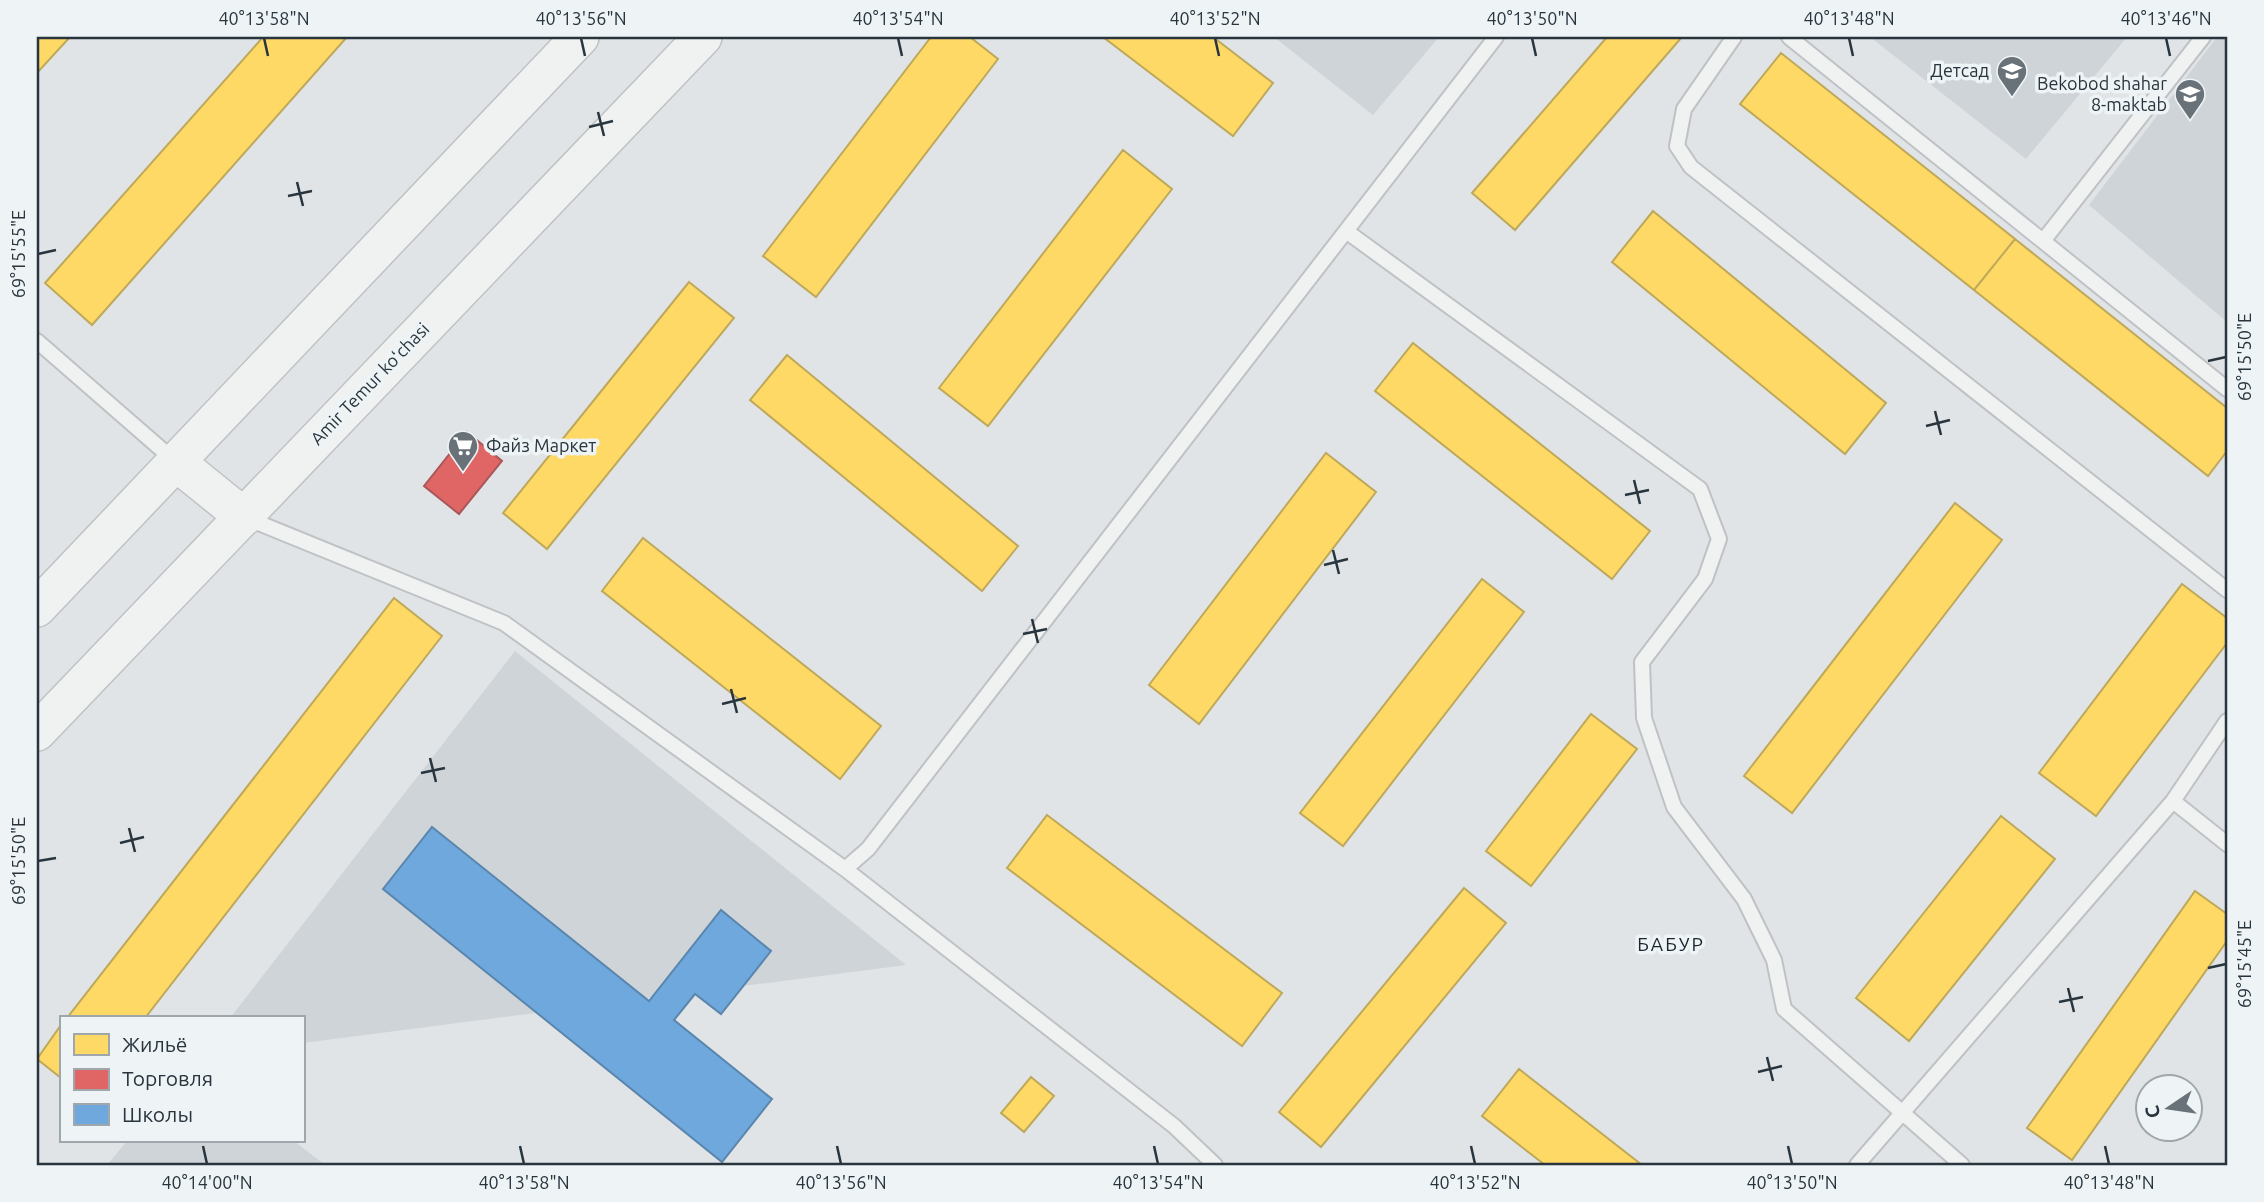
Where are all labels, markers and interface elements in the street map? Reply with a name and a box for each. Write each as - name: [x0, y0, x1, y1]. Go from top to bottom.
- text: 40°13'58"N: [218, 8, 310, 28]
- text: 40°13'56"N: [535, 8, 627, 28]
- text: 40°13'54"N: [852, 8, 944, 28]
- text: 40°13'52"N: [1169, 8, 1261, 28]
- text: 40°13'50"N: [1486, 8, 1578, 28]
- text: 40°13'48"N: [1803, 8, 1895, 28]
- text: 40°13'46"N: [2120, 8, 2212, 28]
- school or university icon: Детсад: [1995, 54, 2029, 98]
- place label: Детсад: [1930, 60, 1989, 80]
- place label: Bekobod shahar 8-maktab: [2037, 73, 2167, 114]
- school or university icon: Bekobod shahar 8-maktab: [2173, 77, 2207, 121]
- text: 69°15'55"E: [8, 210, 28, 298]
- text: 69°15'50"E: [2234, 313, 2254, 401]
- street label: Amir Temur koʻchasi: [306, 318, 433, 448]
- supermarket icon: Файз Маркет: [446, 429, 480, 473]
- place label: Файз Маркет: [486, 435, 596, 455]
- text: 69°15'50"E: [8, 817, 28, 905]
- text: 69°15'45"E: [2234, 920, 2254, 1008]
- district label: БАБУР: [1637, 933, 1705, 955]
- legend: [60, 1016, 304, 1142]
- text: Жильё: [122, 1032, 187, 1056]
- text: Торговля: [122, 1066, 213, 1090]
- north arrow: [2134, 1072, 2204, 1142]
- text: Школы: [122, 1102, 193, 1126]
- text: С: [2140, 1103, 2165, 1120]
- text: 40°14'00"N: [161, 1172, 253, 1192]
- text: 40°13'58"N: [478, 1172, 570, 1192]
- text: 40°13'56"N: [795, 1172, 887, 1192]
- text: 40°13'54"N: [1112, 1172, 1204, 1192]
- text: 40°13'52"N: [1429, 1172, 1521, 1192]
- text: 40°13'50"N: [1746, 1172, 1838, 1192]
- text: 40°13'48"N: [2063, 1172, 2155, 1192]

